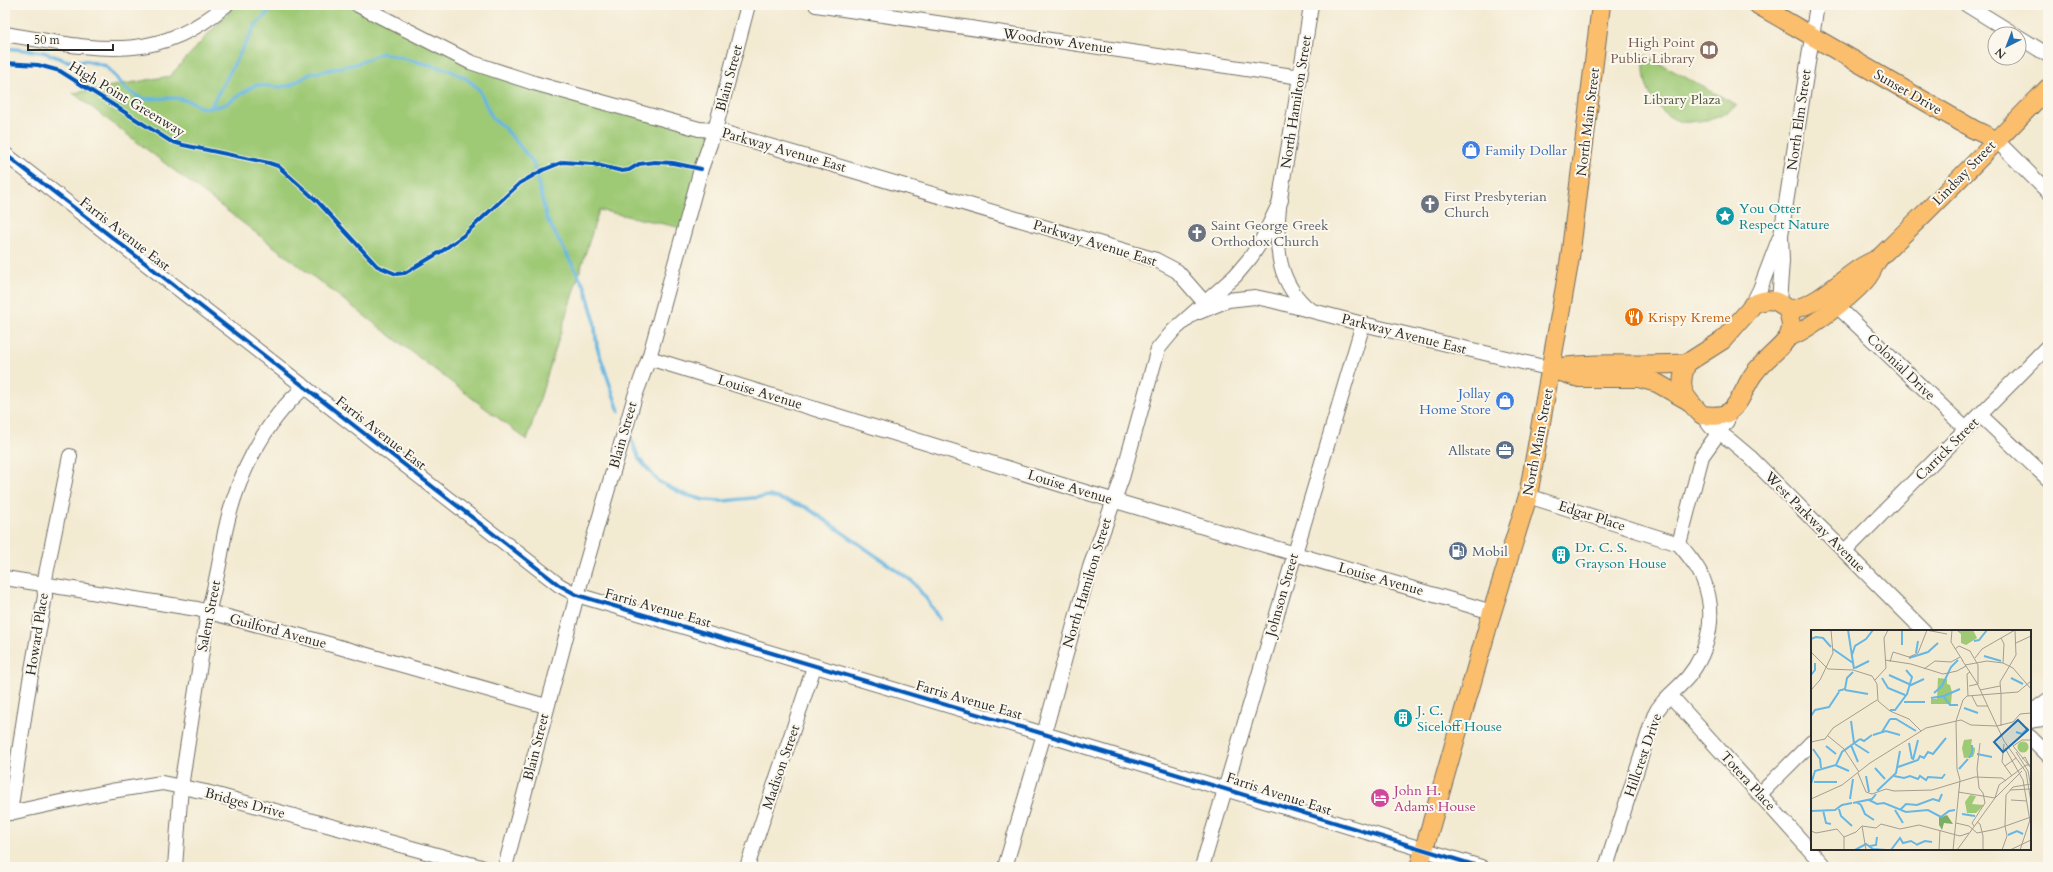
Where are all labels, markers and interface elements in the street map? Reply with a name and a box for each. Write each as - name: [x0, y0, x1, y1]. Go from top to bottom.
- street label: Woodrow Avenue: [1001, 24, 1114, 58]
- scale bar: [28, 26, 113, 52]
- north arrow: [1987, 26, 2027, 66]
- text: 50 m: [34, 32, 61, 48]
- street label: North Hamilton Street: [1276, 33, 1316, 170]
- place label: High Point Public Library: [1610, 33, 1696, 68]
- library icon: High Point Public Library: [1698, 39, 1720, 61]
- street label: Blain Street: [711, 42, 747, 114]
- text: N: [1992, 44, 2009, 62]
- street label: High Point Greenway: [65, 57, 189, 142]
- street label: Sunset Drive: [1870, 65, 1946, 119]
- street label: North Main Street: [1572, 66, 1604, 177]
- street label: North Elm Street: [1782, 68, 1816, 172]
- park label: Library Plaza: [1643, 90, 1721, 109]
- street label: Parkway Avenue East: [720, 123, 849, 177]
- street label: Lindsay Street: [1928, 136, 2000, 210]
- shop icon: Family Dollar: [1460, 139, 1482, 161]
- place label: Family Dollar: [1485, 141, 1568, 160]
- place label: First Presbyterian Church: [1444, 187, 1547, 222]
- street label: Farris Avenue East: [76, 193, 174, 276]
- church icon: First Presbyterian Church: [1419, 193, 1441, 215]
- place label: You Otter Respect Nature: [1739, 199, 1830, 234]
- place icon: You Otter Respect Nature: [1714, 205, 1736, 227]
- street label: Parkway Avenue East: [1031, 215, 1160, 271]
- place label: Saint George Greek Orthodox Church: [1211, 216, 1329, 251]
- church icon: Saint George Greek Orthodox Church: [1186, 222, 1208, 244]
- restaurant icon: Krispy Kreme: [1623, 306, 1645, 328]
- place label: Krispy Kreme: [1648, 308, 1731, 327]
- street label: Parkway Avenue East: [1339, 309, 1469, 359]
- street label: Colonial Drive: [1863, 329, 1939, 405]
- street label: Louise Avenue: [715, 370, 805, 414]
- place label: Jollay Home Store: [1419, 384, 1492, 419]
- street label: North Main Street: [1518, 386, 1558, 497]
- shop icon: Jollay Home Store: [1494, 390, 1516, 412]
- street label: Farris Avenue East: [332, 392, 430, 475]
- street label: Blain Street: [604, 399, 642, 471]
- street label: Carrick Street: [1911, 413, 1983, 485]
- office icon: Allstate: [1494, 439, 1516, 461]
- place label: Allstate: [1448, 441, 1491, 460]
- street label: Louise Avenue: [1025, 465, 1115, 509]
- street label: West Parkway Avenue: [1760, 467, 1870, 577]
- street label: Edgar Place: [1556, 496, 1628, 536]
- street label: North Hamilton Street: [1058, 515, 1116, 650]
- place label: Dr. C. S. Grayson House: [1575, 538, 1667, 573]
- fuel station icon: Mobil: [1447, 540, 1469, 562]
- place label: Mobil: [1472, 542, 1508, 561]
- building icon: Dr. C. S. Grayson House: [1550, 544, 1572, 566]
- street label: Johnson Street: [1261, 551, 1303, 641]
- street label: Louise Avenue: [1336, 558, 1426, 600]
- street label: Salem Street: [193, 578, 225, 653]
- street label: Farris Avenue East: [603, 584, 714, 632]
- street label: Howard Place: [21, 591, 53, 677]
- street label: Guilford Avenue: [227, 609, 329, 653]
- inset map: [1811, 630, 2031, 850]
- street label: Farris Avenue East: [914, 676, 1025, 724]
- place label: J. C. Siceloff House: [1415, 701, 1502, 736]
- building icon: J. C. Siceloff House: [1392, 707, 1414, 729]
- street label: Blain Street: [519, 711, 554, 783]
- street label: Hillcrest Drive: [1620, 711, 1666, 799]
- street label: Madison Street: [758, 722, 805, 812]
- street label: Totera Place: [1716, 747, 1780, 815]
- street label: Farris Avenue East: [1224, 768, 1335, 820]
- place label: John H. Adams House: [1392, 781, 1476, 816]
- street label: Bridges Drive: [203, 783, 287, 823]
- hotel icon: John H. Adams House: [1369, 787, 1391, 809]

